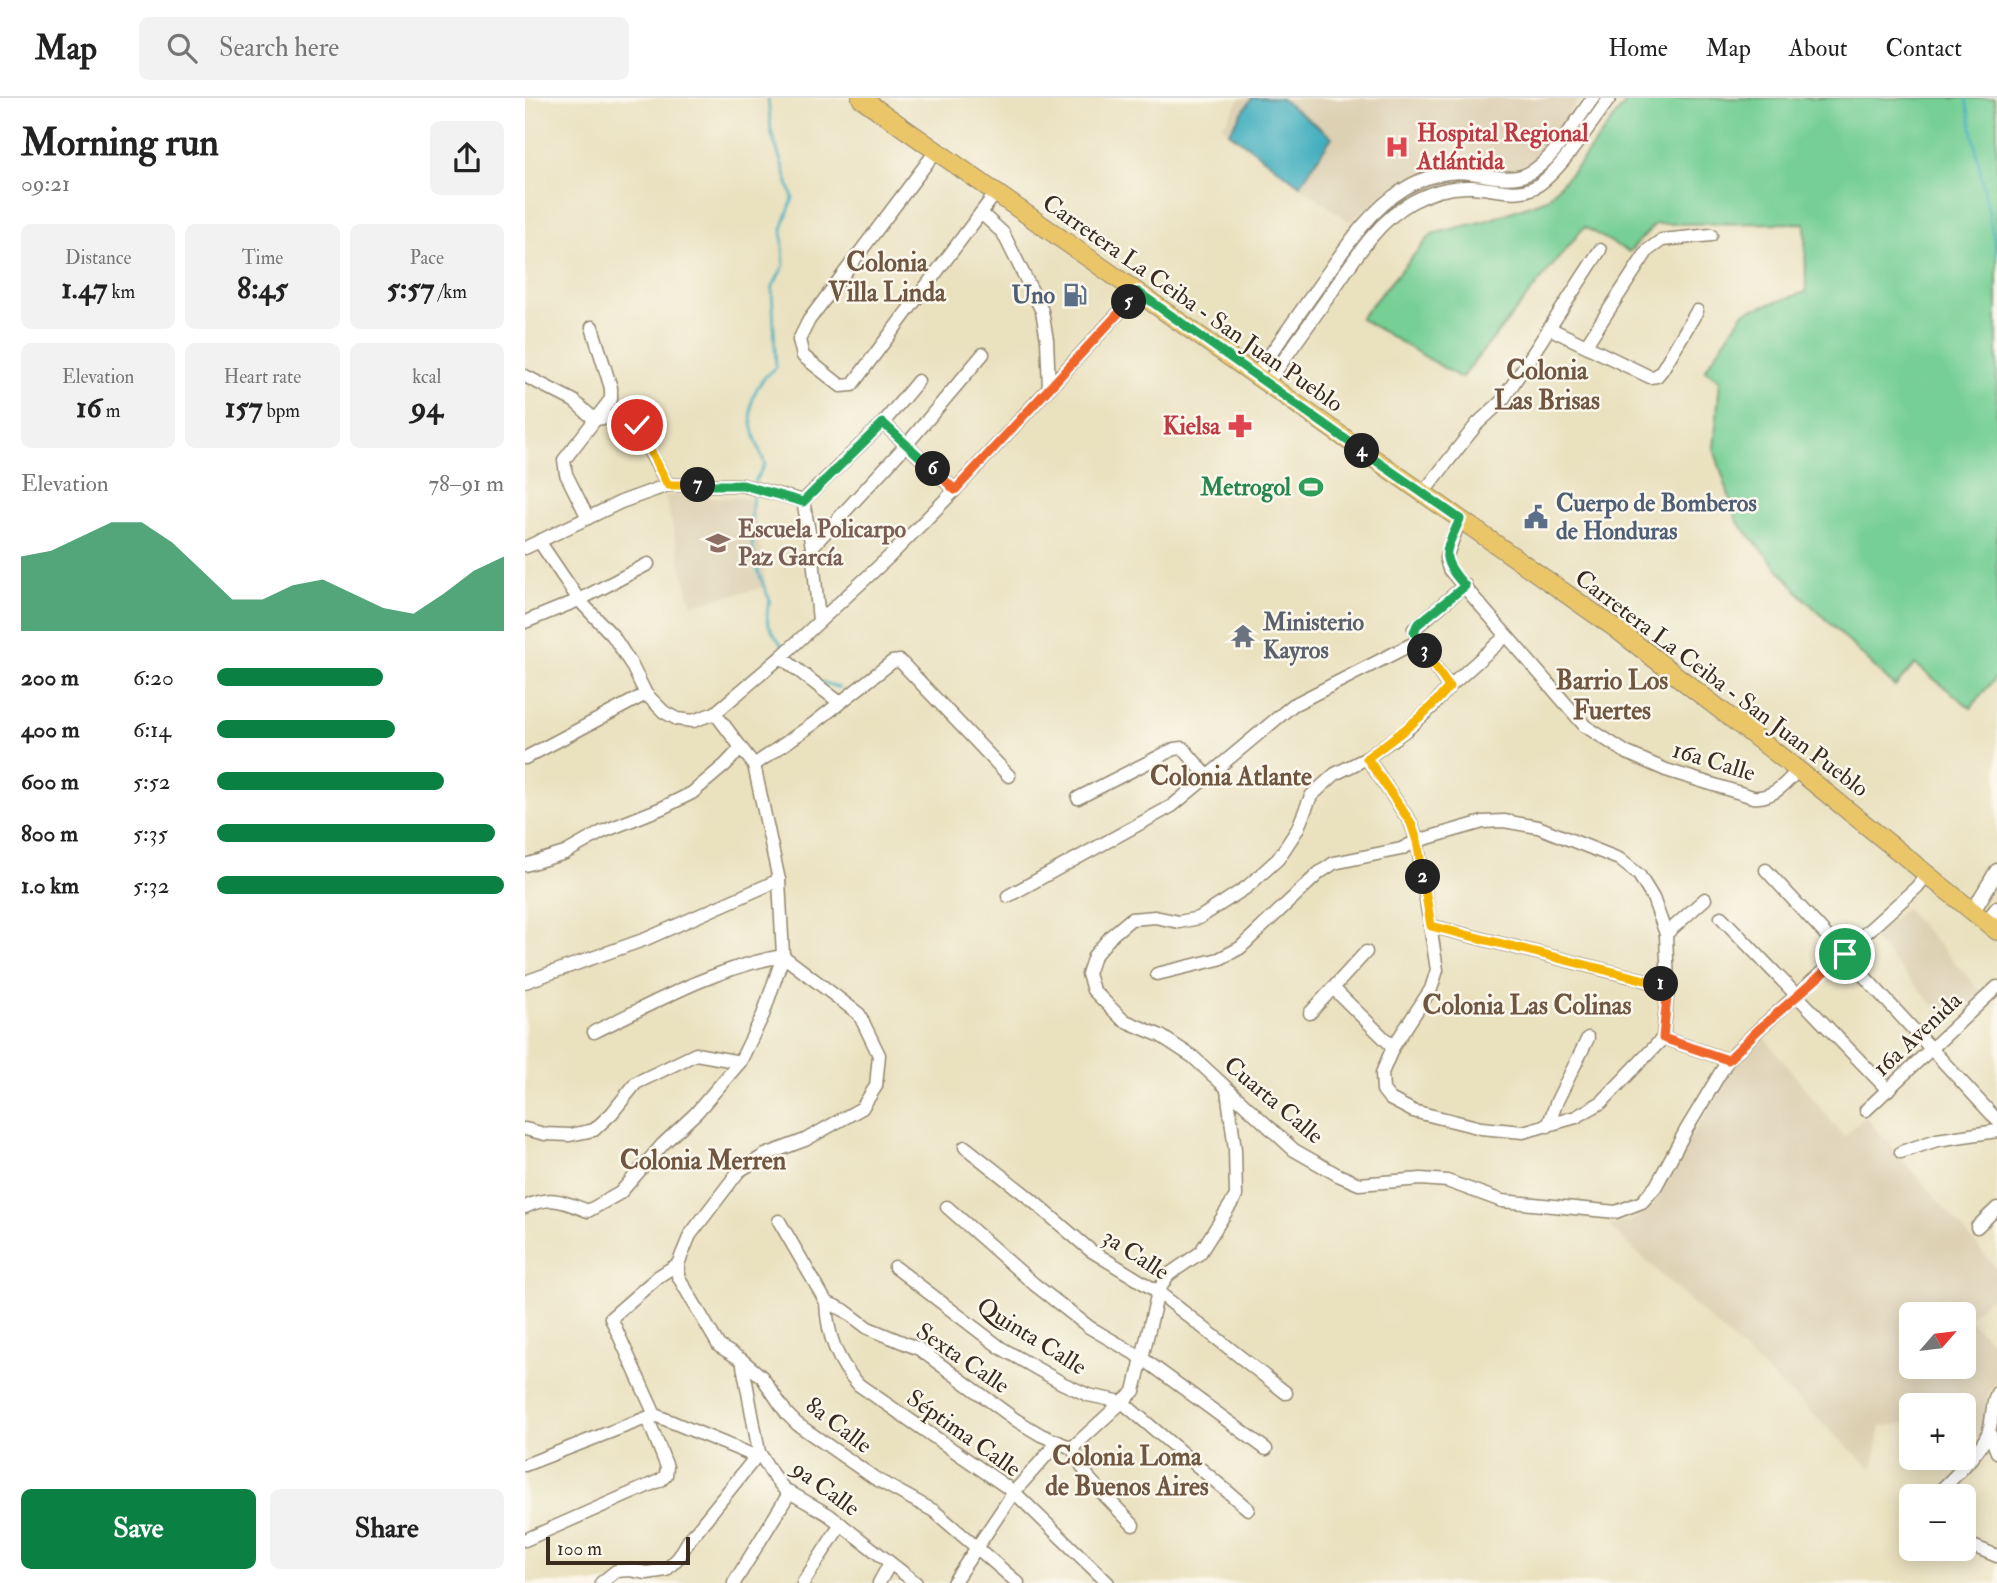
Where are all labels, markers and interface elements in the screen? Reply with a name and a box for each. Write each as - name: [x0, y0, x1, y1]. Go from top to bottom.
- search box: [139, 17, 629, 80]
- text: Map: [35, 28, 97, 69]
- icon: search: [163, 29, 201, 67]
- text: Search here: [219, 32, 339, 64]
- text: Home: [1608, 33, 1668, 64]
- text: Map: [1706, 33, 1751, 64]
- text: About: [1789, 33, 1848, 64]
- text: Contact: [1886, 33, 1962, 64]
- place label: Hospital Regional Atlántida: [1416, 118, 1589, 177]
- text: Morning run: [21, 119, 219, 167]
- button: share: [430, 121, 504, 195]
- hospital icon: Hospital Regional Atlántida: [1383, 133, 1411, 161]
- text: 09:21: [21, 169, 70, 198]
- street label: Carretera La Ceiba - San Juan Pueblo: [1036, 187, 1349, 419]
- text: Distance: [65, 246, 131, 270]
- text: Time: [242, 246, 283, 270]
- text: Pace: [410, 246, 444, 270]
- district label: Colonia Villa Linda: [827, 247, 947, 309]
- text: 1.47: [61, 270, 107, 307]
- text: 8:45: [237, 270, 288, 307]
- text: 5:57: [387, 270, 434, 307]
- text: km: [107, 280, 135, 304]
- text: /km: [434, 280, 467, 304]
- place label: Uno: [1012, 280, 1055, 311]
- fuel station icon: Uno: [1061, 281, 1089, 309]
- pin: 5: [1111, 284, 1147, 320]
- text: 5: [1124, 289, 1133, 313]
- district label: Colonia Las Brisas: [1494, 355, 1600, 417]
- text: Elevation: [62, 365, 134, 389]
- text: Heart rate: [224, 365, 301, 389]
- text: kcal: [412, 365, 441, 389]
- text: 16: [76, 389, 102, 426]
- text: 157: [225, 389, 262, 426]
- text: 94: [411, 389, 443, 426]
- pin: [607, 395, 667, 455]
- text: m: [102, 399, 120, 423]
- text: bpm: [262, 399, 300, 423]
- icon: check: [618, 406, 656, 444]
- place label: Kielsa: [1163, 411, 1221, 442]
- pharmacy icon: Kielsa: [1226, 412, 1254, 440]
- pin: 4: [1345, 434, 1379, 468]
- text: 4: [1356, 438, 1367, 462]
- pin: 6: [915, 452, 951, 486]
- text: 6: [928, 456, 937, 480]
- pin: 7: [681, 468, 715, 502]
- text: Elevation: [21, 469, 109, 498]
- text: 78–91 m: [428, 469, 504, 498]
- text: 7: [693, 472, 702, 496]
- place label: Metrogol: [1200, 472, 1292, 503]
- sports icon: Metrogol: [1297, 473, 1325, 501]
- place label: Cuerpo de Bomberos de Honduras: [1556, 488, 1757, 547]
- public building icon: Cuerpo de Bomberos de Honduras: [1522, 503, 1550, 531]
- place label: Escuela Policarpo Paz García: [738, 514, 907, 573]
- school or university icon: Escuela Policarpo Paz García: [704, 529, 732, 557]
- street label: Carretera La Ceiba - San Juan Pueblo: [1569, 563, 1875, 804]
- place label: Ministerio Kayros: [1262, 607, 1365, 666]
- temple icon: Ministerio Kayros: [1229, 622, 1257, 650]
- pin: 3: [1408, 634, 1443, 668]
- text: 3: [1421, 638, 1428, 662]
- text: 200 m: [21, 663, 79, 692]
- text: 6:20: [133, 663, 174, 692]
- district label: Barrio Los Fuertes: [1556, 665, 1668, 727]
- text: 400 m: [21, 715, 80, 744]
- text: 6:14: [133, 715, 171, 744]
- street label: 16a Calle: [1669, 734, 1759, 789]
- district label: Colonia Atlante: [1150, 761, 1312, 793]
- text: 600 m: [21, 767, 79, 796]
- text: 5:52: [133, 767, 170, 796]
- text: 800 m: [21, 819, 78, 848]
- text: 5:35: [133, 819, 168, 848]
- pin: 2: [1405, 860, 1441, 894]
- text: 2: [1418, 864, 1427, 888]
- text: 1.0 km: [21, 871, 79, 900]
- text: 5:32: [133, 871, 169, 900]
- pin: [1815, 924, 1875, 984]
- icon: arrive: [1826, 935, 1864, 973]
- pin: 1: [1643, 966, 1679, 1001]
- text: 1: [1657, 971, 1664, 995]
- street label: 16a Avenida: [1866, 985, 1969, 1083]
- district label: Colonia Las Colinas: [1423, 990, 1632, 1022]
- street label: Cuarta Calle: [1217, 1050, 1330, 1151]
- district label: Colonia Merren: [620, 1145, 787, 1177]
- street label: 3a Calle: [1096, 1221, 1175, 1287]
- street label: Quinta Calle: [971, 1291, 1092, 1382]
- north arrow: [1899, 1302, 1976, 1379]
- map controls: [1899, 1302, 1976, 1561]
- street label: Sexta Calle: [910, 1316, 1015, 1401]
- street label: Séptima Calle: [900, 1383, 1027, 1484]
- street label: 8a Calle: [799, 1390, 878, 1461]
- button: +: [1899, 1393, 1976, 1470]
- district label: Colonia Loma de Buenos Aires: [1045, 1441, 1209, 1503]
- street label: 9a Calle: [784, 1452, 866, 1524]
- button: −: [1899, 1484, 1976, 1561]
- button: Save: [21, 1489, 256, 1569]
- button: Share: [270, 1489, 504, 1569]
- scale bar: [546, 1534, 689, 1566]
- text: 100 m: [557, 1537, 602, 1561]

